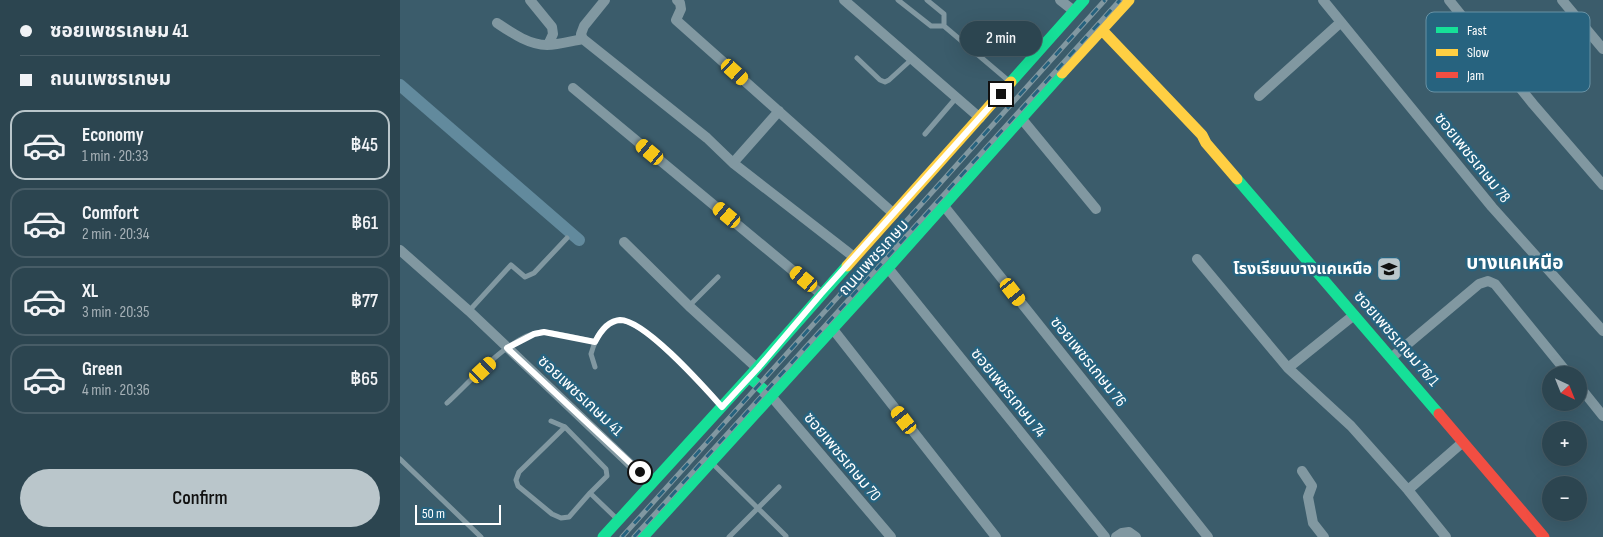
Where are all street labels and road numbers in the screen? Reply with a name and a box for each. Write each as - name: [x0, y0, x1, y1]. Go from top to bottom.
- street label: ซอยเพชรเกษม 78: [1430, 109, 1514, 207]
- street label: ถนนเพชรเกษม: [835, 216, 913, 300]
- street label: ซอยเพชรเกษม 76/1: [1349, 287, 1443, 391]
- street label: ซอยเพชรเกษม 76: [1046, 313, 1130, 411]
- street label: ซอยเพชรเกษม 74: [966, 345, 1050, 442]
- street label: ซอยเพชรเกษม 41: [534, 352, 627, 440]
- street label: ซอยเพชรเกษม 70: [799, 409, 885, 505]

